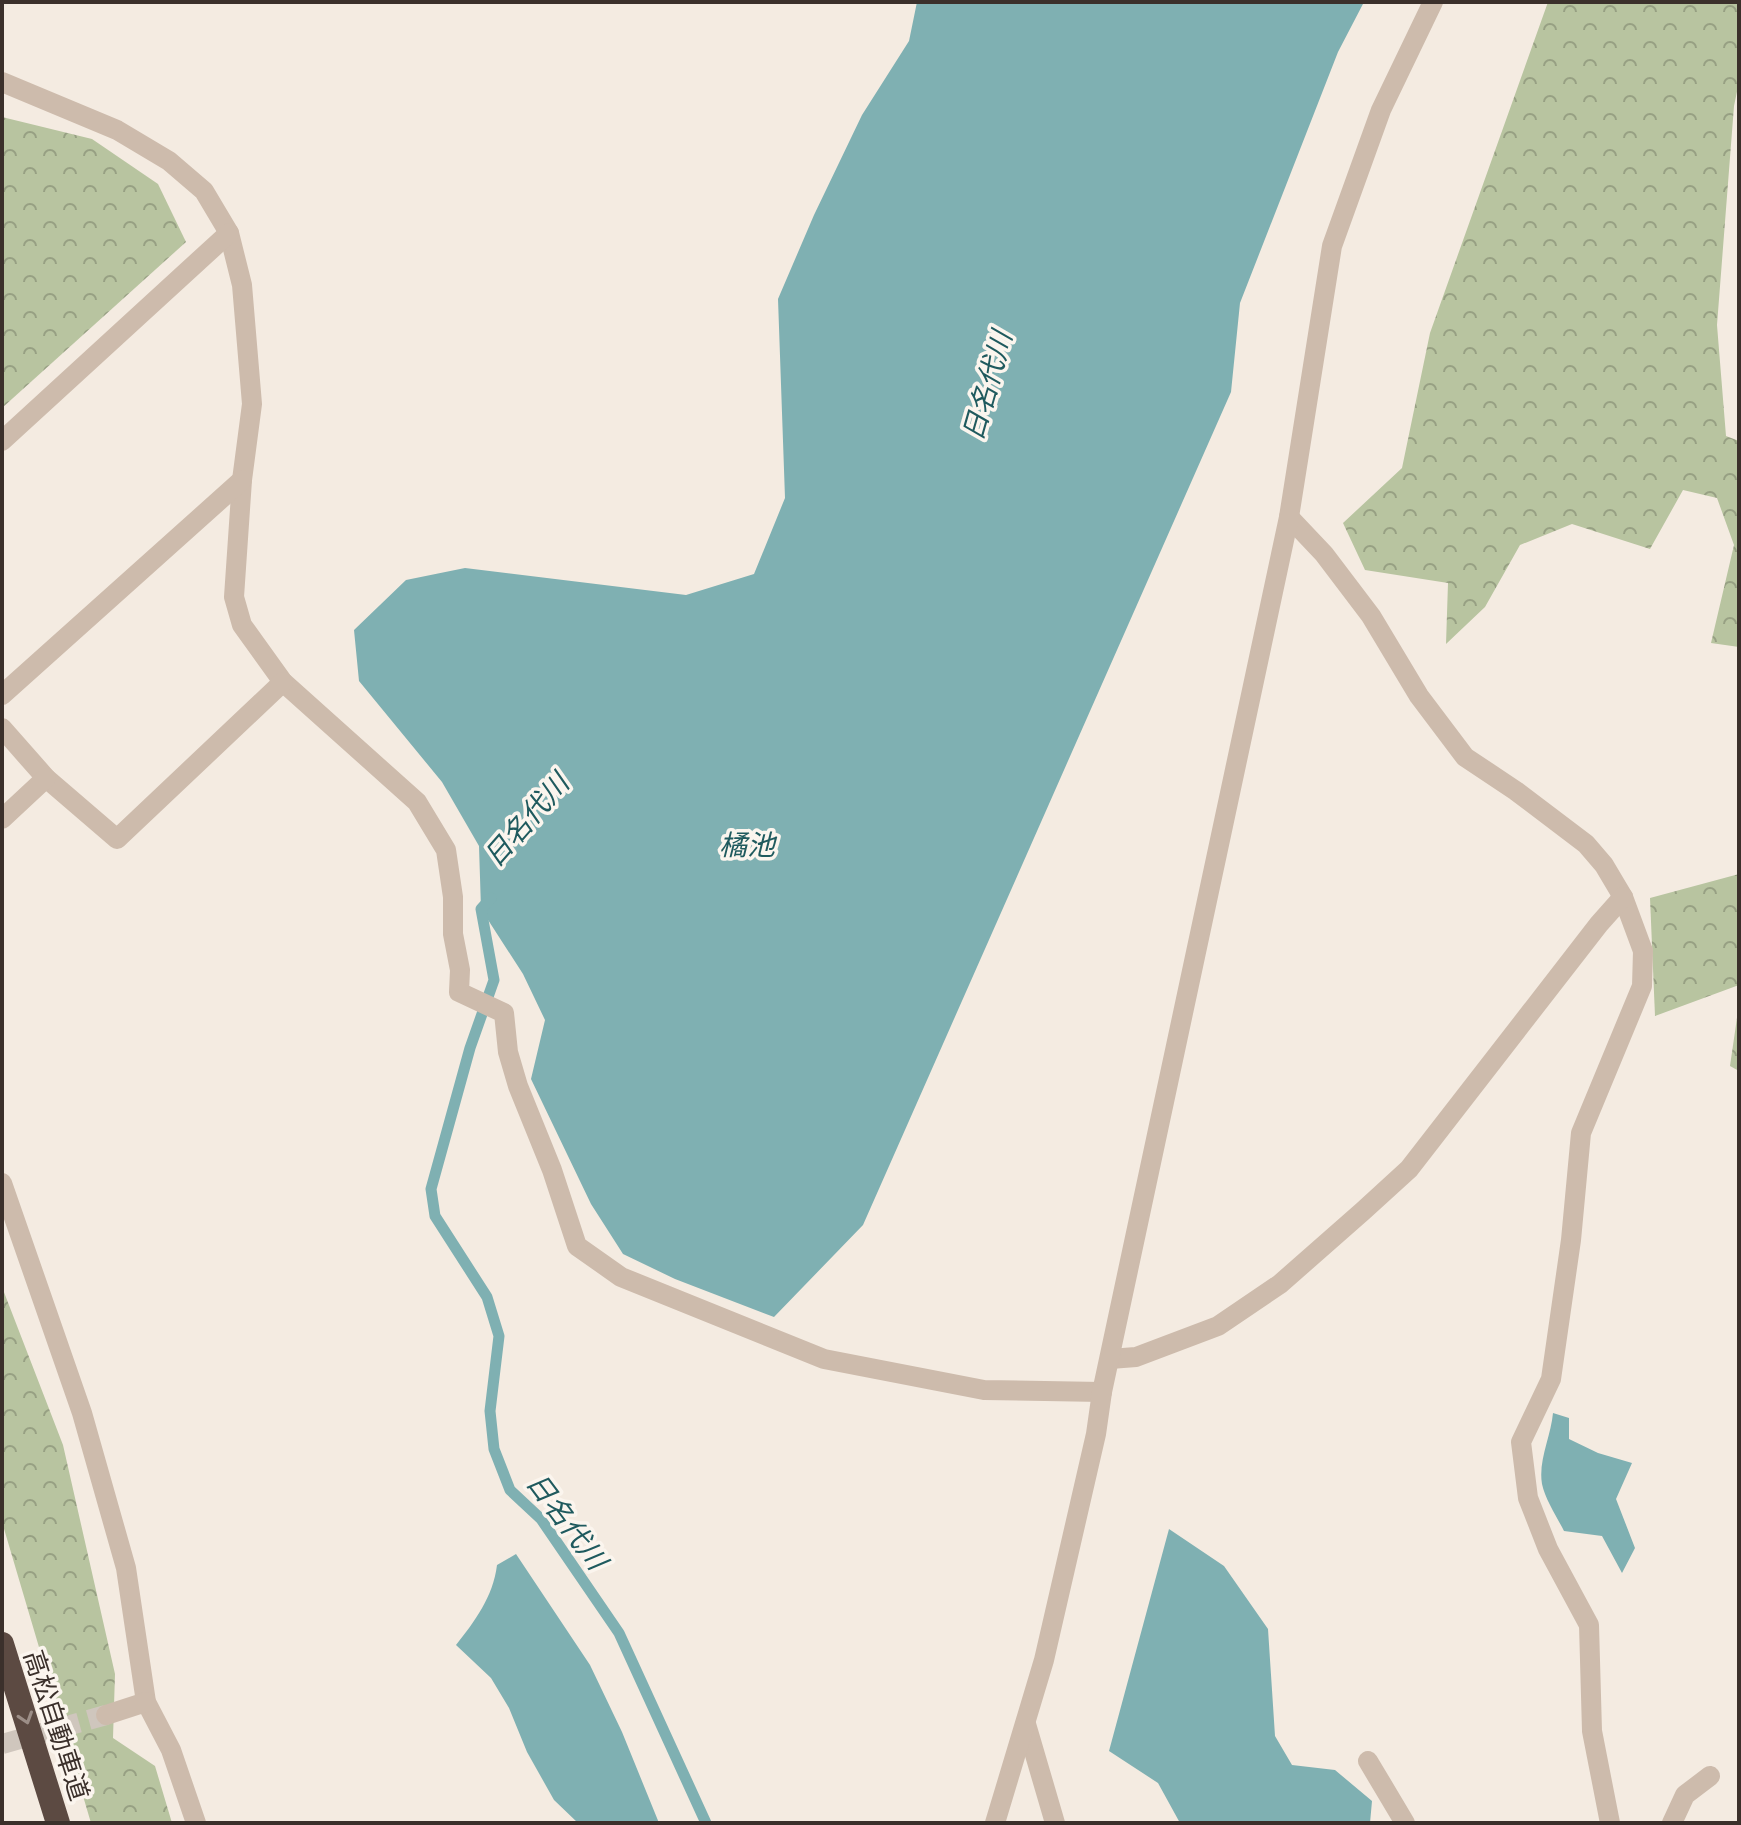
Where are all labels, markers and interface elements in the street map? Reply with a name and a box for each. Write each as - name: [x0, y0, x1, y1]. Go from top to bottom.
- water label: 日名代川: [955, 325, 1020, 445]
- water label: 日名代川: [476, 764, 578, 873]
- water label: 橘池: [719, 828, 778, 862]
- water label: 日名代川: [520, 1466, 616, 1578]
- street label: 高松自動車道: [18, 1646, 96, 1804]
- one-way arrow: [16, 1710, 32, 1724]

